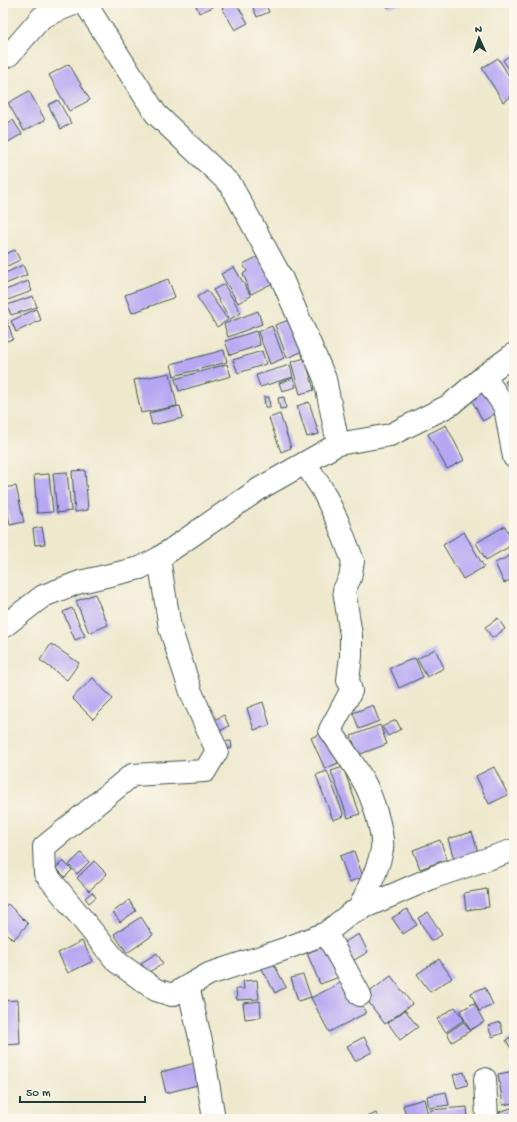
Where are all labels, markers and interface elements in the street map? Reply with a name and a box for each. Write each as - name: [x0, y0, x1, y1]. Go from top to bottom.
- north arrow: [459, 18, 499, 58]
- text: N: [475, 24, 482, 36]
- scale bar: [20, 1078, 145, 1104]
- text: 50 m: [26, 1087, 51, 1101]

